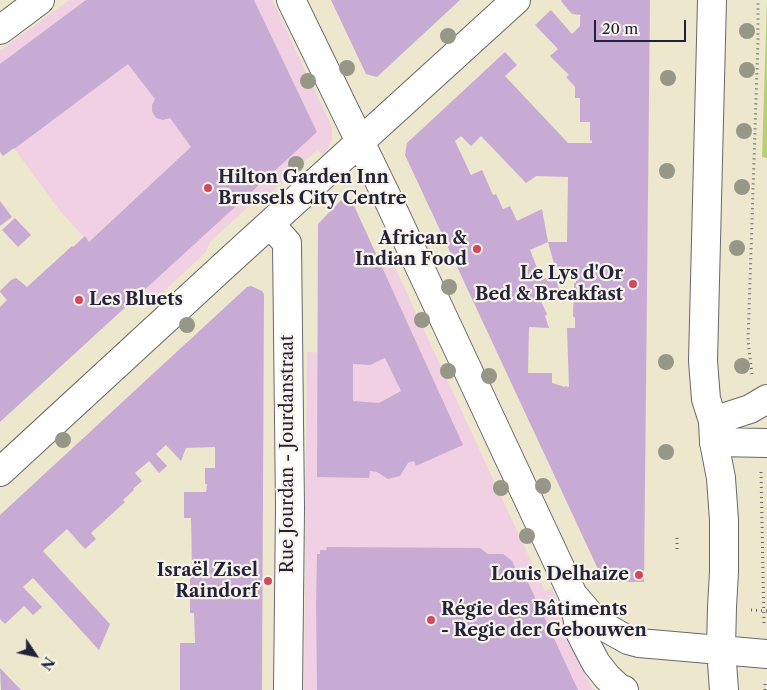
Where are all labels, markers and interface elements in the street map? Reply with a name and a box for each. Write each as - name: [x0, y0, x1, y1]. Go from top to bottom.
- scale bar: [597, 10, 690, 42]
- text: 20 m: [602, 19, 638, 38]
- place label: Hilton Garden Inn Brussels City Centre: [218, 167, 407, 210]
- marker: Hilton Garden Inn Brussels City Centre: [202, 182, 214, 194]
- place label: African & Indian Food: [355, 228, 467, 270]
- marker: African & Indian Food: [471, 243, 483, 255]
- place label: Le Lys d'Or Bed & Breakfast: [475, 263, 623, 306]
- marker: Le Lys d'Or Bed & Breakfast: [627, 278, 639, 290]
- place label: Les Bluets: [89, 289, 183, 311]
- marker: Les Bluets: [73, 294, 85, 306]
- street label: Rue Jourdan - Jourdanstraat: [277, 335, 299, 573]
- place label: Israël Zisel Raindorf: [157, 560, 258, 602]
- place label: Louis Delhaize: [491, 564, 629, 586]
- marker: Louis Delhaize: [633, 569, 645, 581]
- marker: Israël Zisel Raindorf: [262, 575, 274, 587]
- place label: Régie des Bâtiments - Regie der Gebouwen: [441, 599, 647, 642]
- marker: Régie des Bâtiments - Regie der Gebouwen: [425, 614, 437, 626]
- north arrow: [10, 630, 60, 680]
- text: N: [37, 653, 58, 673]

